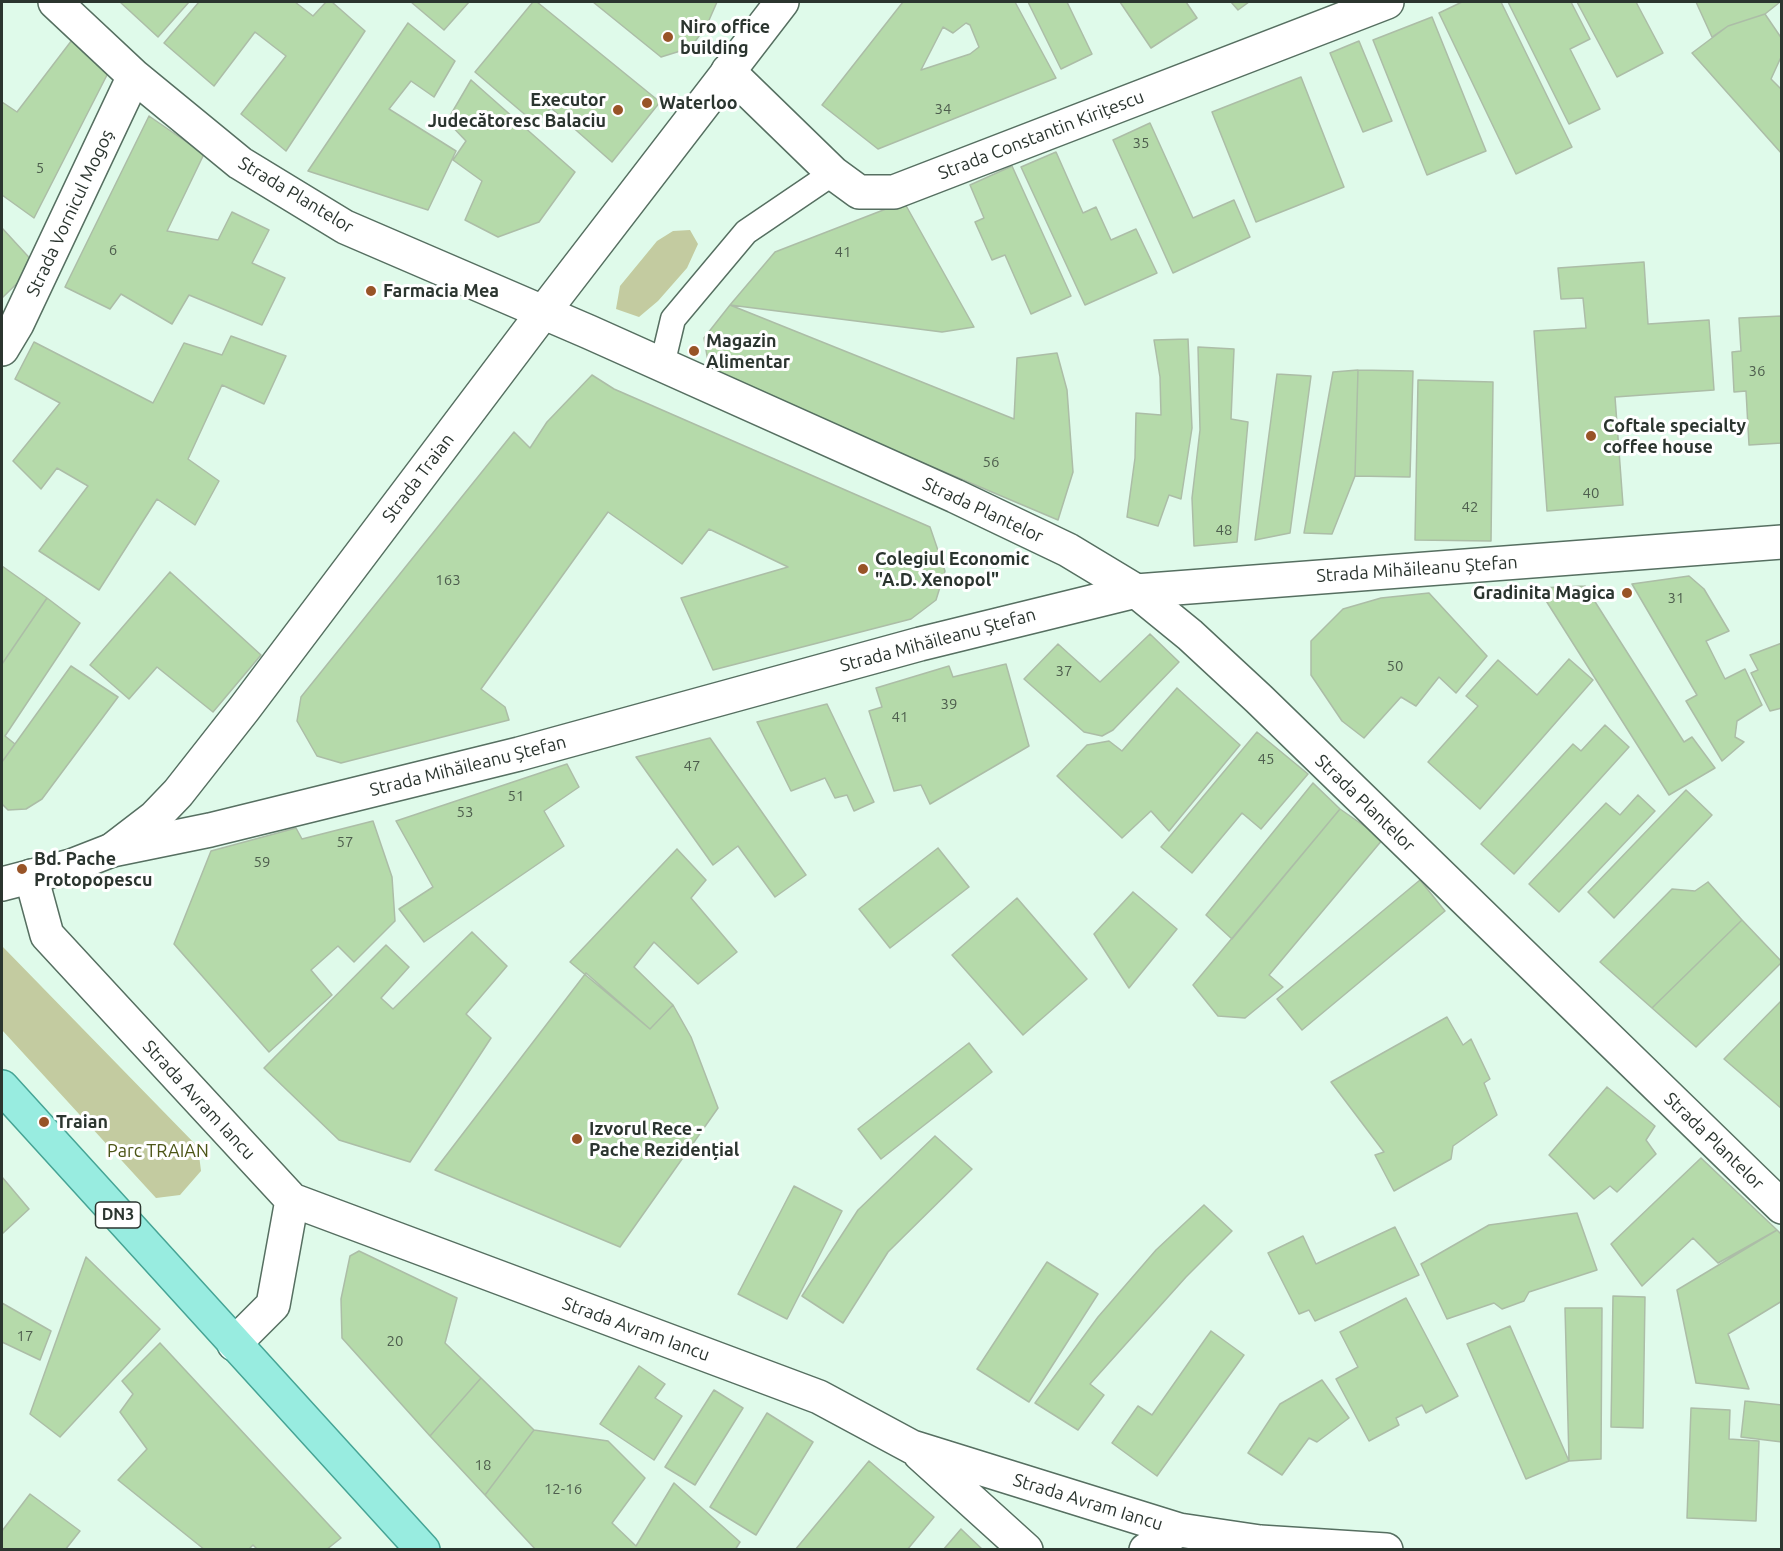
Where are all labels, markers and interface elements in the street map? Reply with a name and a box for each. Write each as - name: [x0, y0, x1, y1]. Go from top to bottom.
- place label: Niro office building: [680, 16, 770, 58]
- marker: Niro office building: [661, 30, 675, 44]
- street label: Strada Constantin Kirițescu: [935, 86, 1147, 184]
- place label: Executor Judecătoresc Balaciu: [428, 89, 606, 132]
- place label: Waterloo: [659, 92, 738, 114]
- marker: Waterloo: [640, 96, 654, 110]
- house number: 34: [935, 100, 951, 118]
- marker: Executor Judecătoresc Balaciu: [611, 103, 625, 117]
- street label: Strada Vornicul Mogoș: [22, 126, 118, 300]
- house number: 35: [1133, 134, 1149, 152]
- street label: Strada Plantelor: [234, 152, 358, 238]
- house number: 5: [36, 159, 44, 177]
- house number: 6: [109, 241, 117, 259]
- house number: 41: [835, 243, 851, 261]
- place label: Farmacia Mea: [383, 280, 499, 302]
- marker: Farmacia Mea: [364, 284, 378, 298]
- place label: Magazin Alimentar: [706, 330, 790, 372]
- marker: Magazin Alimentar: [687, 344, 701, 358]
- house number: 36: [1749, 362, 1765, 380]
- place label: Coftale specialty coffee house: [1603, 415, 1746, 458]
- street label: Strada Traian: [378, 429, 458, 527]
- marker: Coftale specialty coffee house: [1584, 429, 1598, 443]
- house number: 56: [983, 453, 999, 471]
- street label: Strada Plantelor: [919, 473, 1047, 547]
- house number: 40: [1583, 484, 1599, 502]
- house number: 42: [1462, 498, 1478, 516]
- house number: 48: [1216, 521, 1232, 539]
- place label: Colegiul Economic "A.D. Xenopol": [875, 548, 1029, 590]
- street label: Strada Mihăileanu Ștefan: [1316, 551, 1518, 587]
- marker: Colegiul Economic "A.D. Xenopol": [856, 562, 870, 576]
- house number: 163: [435, 571, 461, 589]
- place label: Gradinita Magica: [1473, 582, 1615, 604]
- marker: Gradinita Magica: [1620, 586, 1634, 600]
- house number: 31: [1668, 589, 1684, 607]
- street label: Strada Mihăileanu Ștefan: [838, 603, 1038, 677]
- house number: 50: [1387, 657, 1403, 675]
- house number: 37: [1056, 662, 1072, 680]
- house number: 39: [941, 695, 957, 713]
- house number: 41: [892, 708, 908, 726]
- street label: Strada Mihăileanu Ștefan: [368, 731, 568, 801]
- house number: 45: [1258, 750, 1274, 768]
- street label: Strada Plantelor: [1311, 750, 1419, 856]
- house number: 47: [684, 757, 700, 775]
- house number: 51: [508, 787, 524, 805]
- house number: 53: [457, 803, 473, 821]
- house number: 57: [337, 833, 353, 851]
- place label: Bd. Pache Protopopescu: [34, 848, 152, 890]
- house number: 59: [254, 853, 270, 871]
- marker: Bd. Pache Protopopescu: [15, 862, 29, 876]
- street label: Strada Avram Iancu: [138, 1036, 260, 1164]
- street label: Strada Plantelor: [1660, 1088, 1768, 1194]
- place label: Traian: [56, 1111, 108, 1133]
- marker: Traian: [37, 1115, 51, 1129]
- place label: Izvorul Rece - Pache Rezidențial: [589, 1118, 739, 1160]
- marker: Izvorul Rece - Pache Rezidențial: [570, 1132, 584, 1146]
- park label: Parc TRAIAN: [107, 1140, 209, 1162]
- road number: DN3: [96, 1202, 140, 1228]
- street label: Strada Avram Iancu: [559, 1292, 713, 1366]
- house number: 17: [17, 1327, 33, 1345]
- house number: 20: [387, 1332, 403, 1350]
- house number: 18: [475, 1456, 491, 1474]
- street label: Strada Avram Iancu: [1011, 1469, 1165, 1535]
- house number: 12-16: [544, 1480, 582, 1498]

